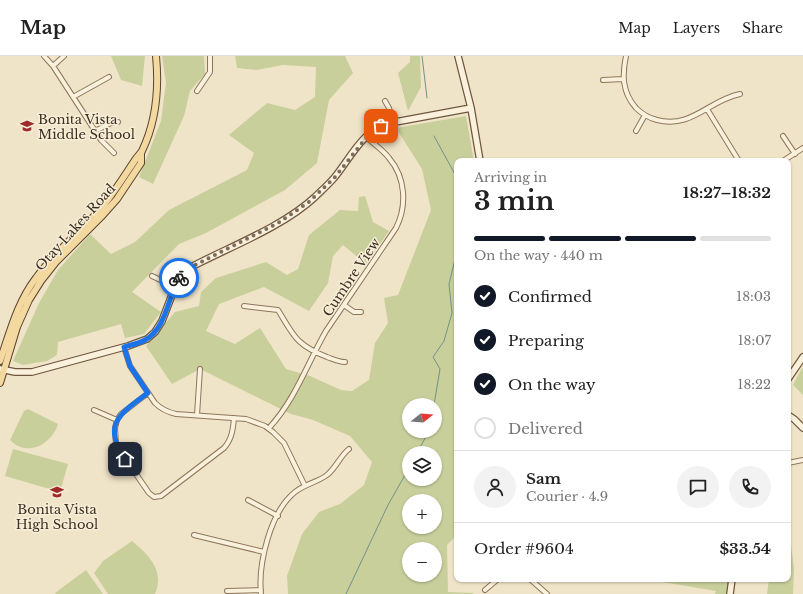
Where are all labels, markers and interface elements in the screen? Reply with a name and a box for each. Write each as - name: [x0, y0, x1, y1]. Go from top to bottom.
- text: Map: [20, 16, 66, 39]
- text: Map: [618, 19, 651, 37]
- text: Layers: [673, 19, 720, 37]
- text: Share: [742, 19, 783, 37]
- pin: [364, 109, 398, 143]
- place label: Bonita Vista Middle School: [38, 111, 135, 143]
- icon: bag: [370, 115, 392, 137]
- school or university icon: Bonita Vista Middle School: [19, 118, 35, 134]
- text: Arriving in: [474, 169, 547, 186]
- street label: Otay Lakes Road: [32, 180, 119, 275]
- text: 18:27–18:32: [683, 183, 771, 202]
- text: 3 min: [474, 185, 555, 217]
- street label: Cumbre View: [319, 235, 384, 320]
- text: On the way · 440 m: [474, 247, 603, 264]
- courier: [159, 258, 199, 298]
- icon: bike: [168, 267, 190, 289]
- icon: check: [474, 285, 496, 307]
- text: Confirmed: [508, 287, 592, 306]
- text: 18:03: [736, 288, 771, 305]
- icon: check: [474, 329, 496, 351]
- text: Preparing: [508, 331, 584, 350]
- text: 18:07: [738, 332, 771, 349]
- icon: check: [474, 373, 496, 395]
- text: On the way: [508, 375, 596, 394]
- text: 18:22: [738, 376, 771, 393]
- north arrow: [402, 398, 442, 438]
- map controls: [402, 398, 442, 582]
- text: Delivered: [508, 419, 583, 438]
- pin: [108, 442, 142, 476]
- button: layers: [402, 446, 442, 486]
- icon: home: [114, 448, 136, 470]
- button: person: [474, 466, 516, 508]
- button: chat: [677, 466, 719, 508]
- button: phone: [729, 466, 771, 508]
- text: Sam: [526, 469, 561, 488]
- school or university icon: Bonita Vista High School: [49, 484, 65, 500]
- text: Courier · 4.9: [526, 488, 608, 505]
- button: +: [402, 494, 442, 534]
- place label: Bonita Vista High School: [16, 501, 98, 533]
- text: Order #9604: [474, 539, 574, 558]
- text: $33.54: [719, 539, 771, 558]
- button: −: [402, 542, 442, 582]

